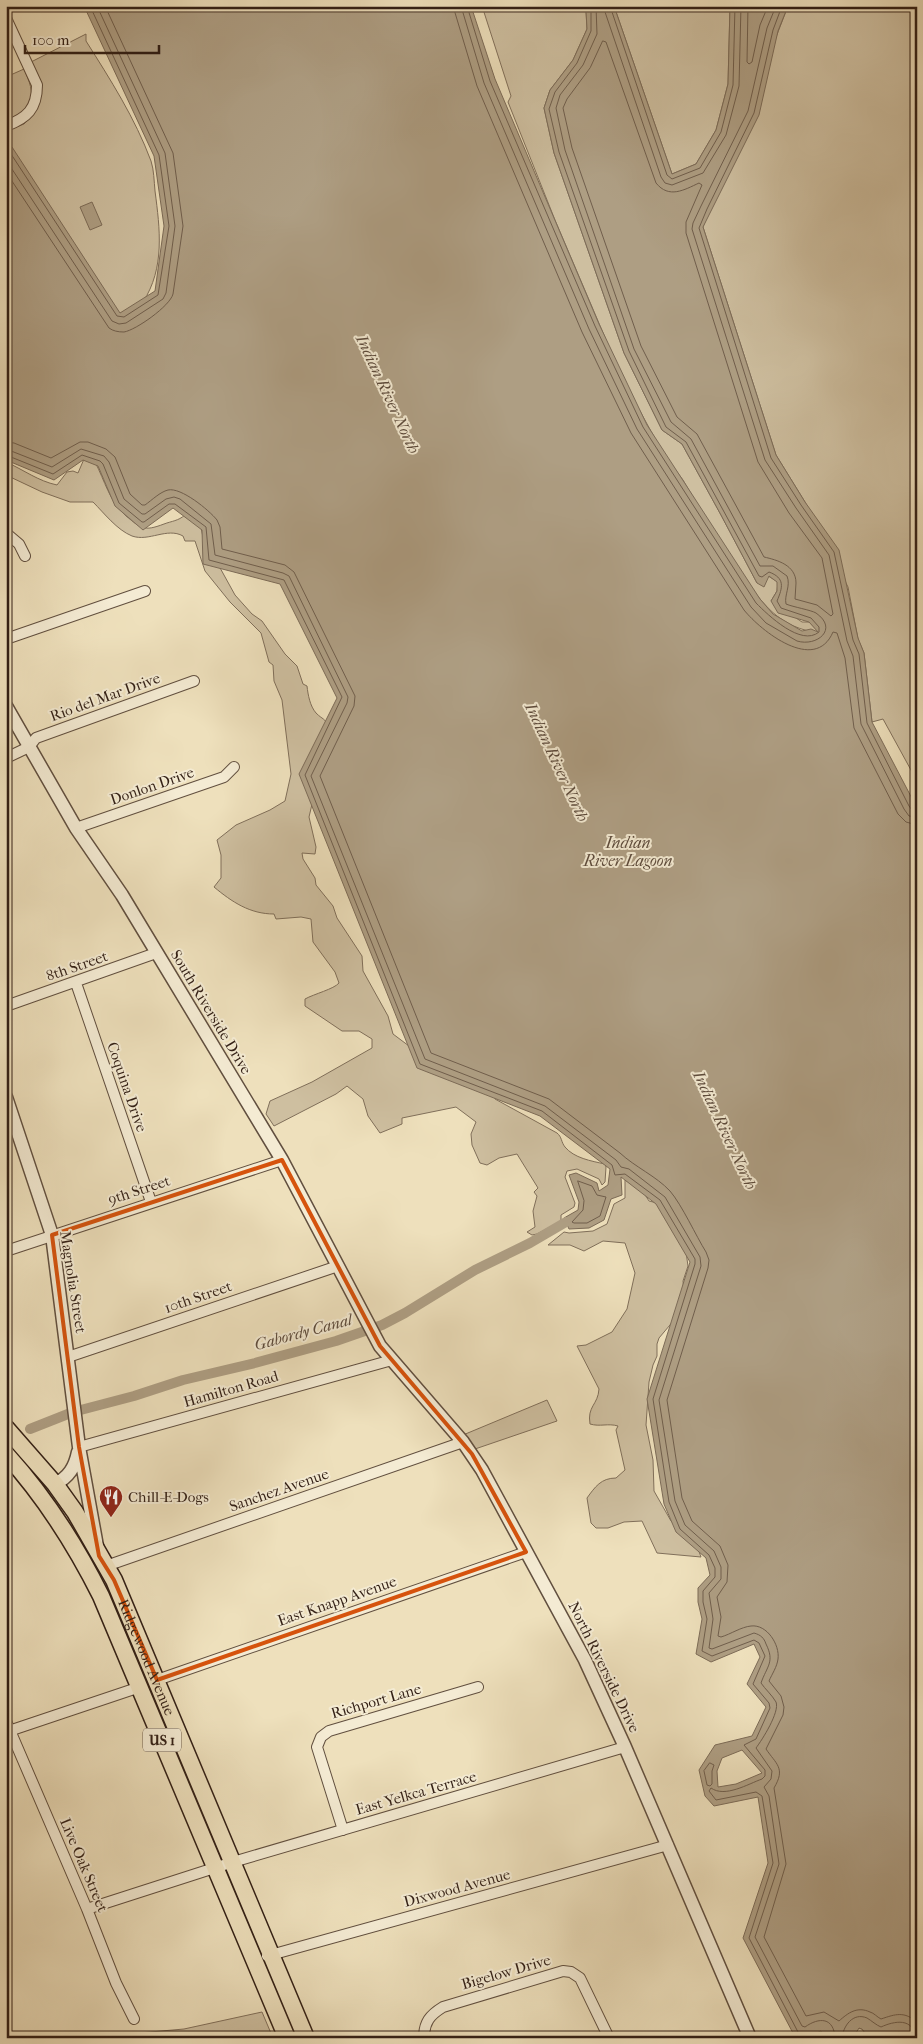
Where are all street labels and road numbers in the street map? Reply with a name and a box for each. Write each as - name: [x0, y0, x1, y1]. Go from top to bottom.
- street label: Rio del Mar Drive: [48, 669, 163, 725]
- street label: Donlon Drive: [108, 763, 197, 809]
- street label: South Riverside Drive: [167, 946, 256, 1078]
- street label: 8th Street: [44, 947, 111, 985]
- street label: Coquina Drive: [103, 1040, 151, 1135]
- street label: 9th Street: [106, 1171, 173, 1209]
- street label: Magnolia Street: [56, 1230, 90, 1335]
- street label: 10th Street: [162, 1277, 235, 1317]
- street label: Hamilton Road: [181, 1367, 281, 1411]
- street label: Sanchez Avenue: [227, 1464, 332, 1515]
- street label: East Knapp Avenue: [275, 1572, 399, 1630]
- street label: Ridgewood Avenue: [114, 1596, 179, 1719]
- street label: North Riverside Drive: [564, 1599, 644, 1736]
- street label: Richport Lane: [329, 1679, 424, 1722]
- road number: US 1: [143, 1728, 181, 1752]
- street label: East Yelkca Terrace: [353, 1767, 479, 1819]
- street label: Live Oak Street: [56, 1815, 112, 1915]
- street label: Dixwood Avenue: [402, 1865, 513, 1911]
- street label: Bigelow Drive: [459, 1951, 553, 1993]

